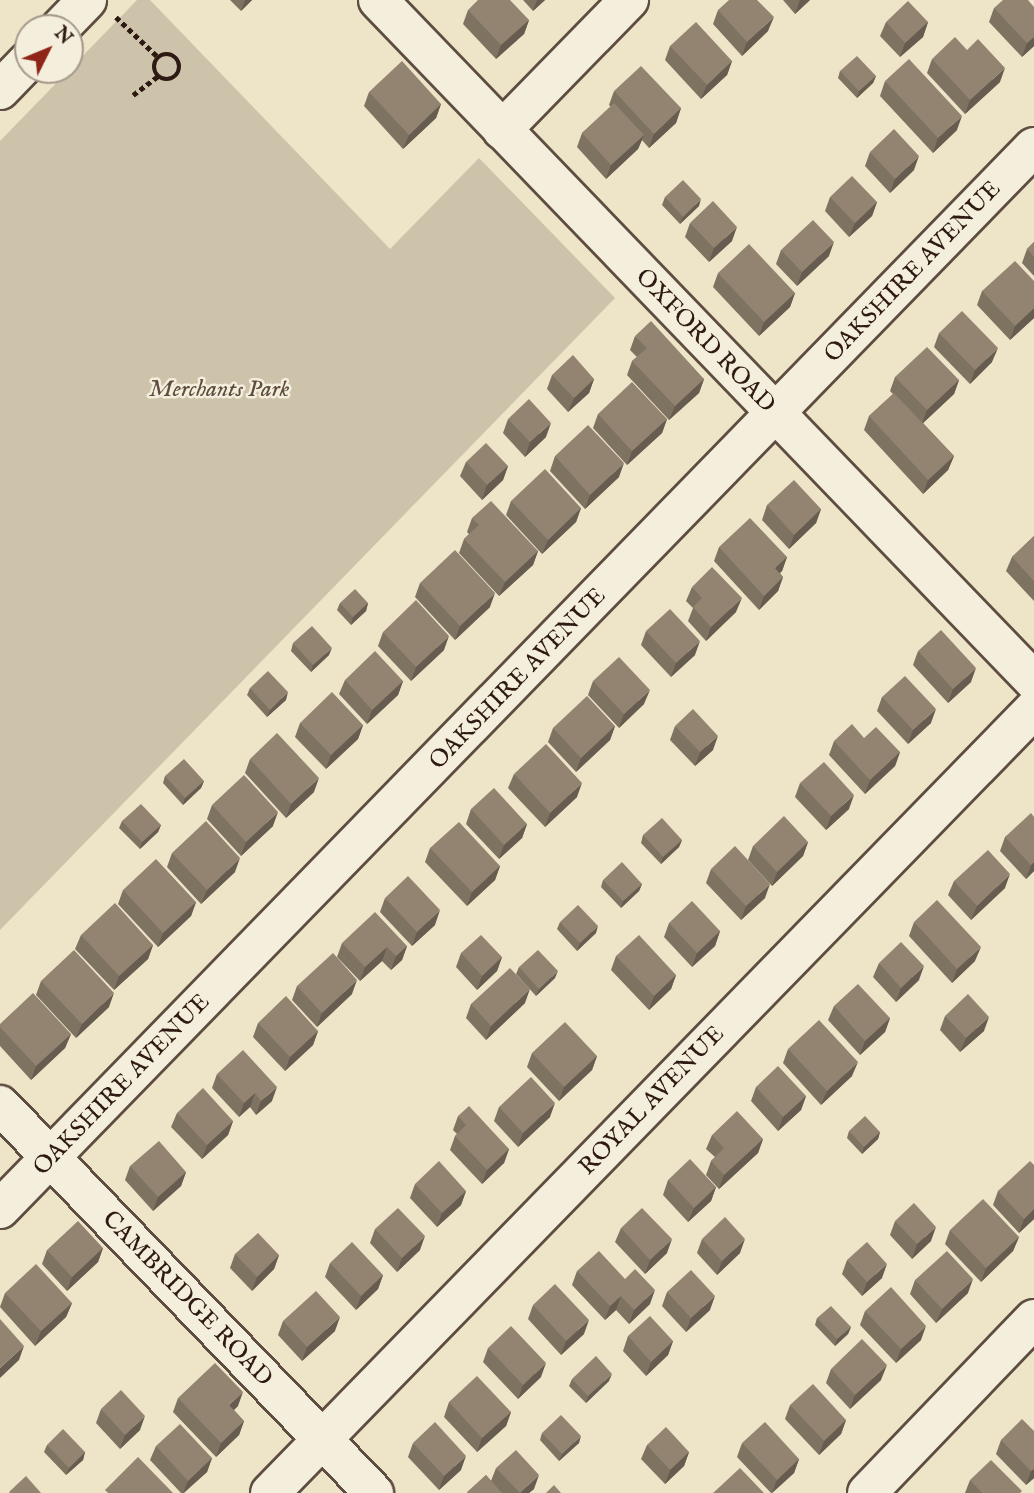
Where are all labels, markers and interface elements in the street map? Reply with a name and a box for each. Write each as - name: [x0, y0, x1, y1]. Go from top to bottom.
- north arrow: [14, 14, 84, 84]
- text: N: [49, 22, 77, 50]
- street label: OAKSHIRE AVENUE: [819, 175, 1007, 369]
- street label: OXFORD ROAD: [629, 263, 781, 419]
- park label: Merchants Park: [149, 376, 289, 404]
- street label: OAKSHIRE AVENUE: [424, 582, 612, 776]
- street label: OAKSHIRE AVENUE: [28, 988, 216, 1182]
- street label: ROYAL AVENUE: [573, 1020, 731, 1182]
- street label: CAMBRIDGE ROAD: [96, 1205, 278, 1393]

